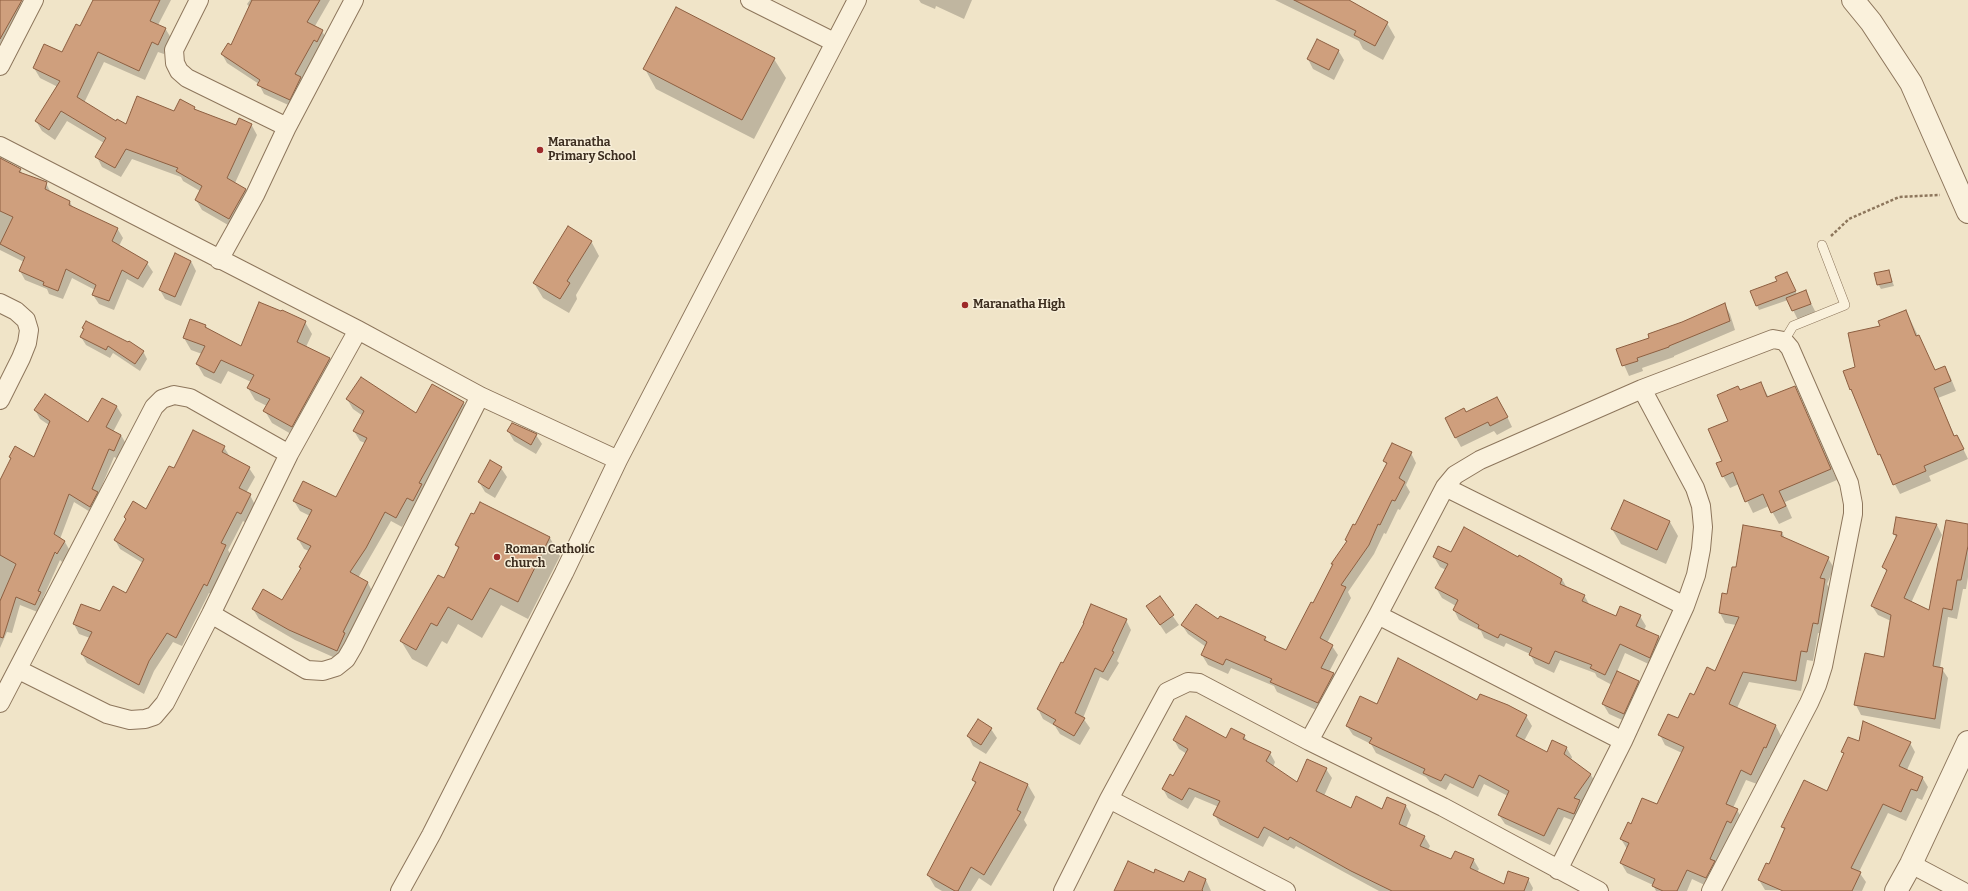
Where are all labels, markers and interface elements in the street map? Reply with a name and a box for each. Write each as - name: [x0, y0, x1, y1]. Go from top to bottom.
- place label: Maranatha Primary School: [548, 136, 636, 164]
- marker: Maranatha Primary School: [535, 145, 545, 155]
- place label: Maranatha High: [973, 298, 1065, 312]
- marker: Maranatha High: [960, 300, 970, 310]
- place label: Roman Catholic church: [505, 543, 595, 571]
- marker: Roman Catholic church: [492, 552, 502, 562]

